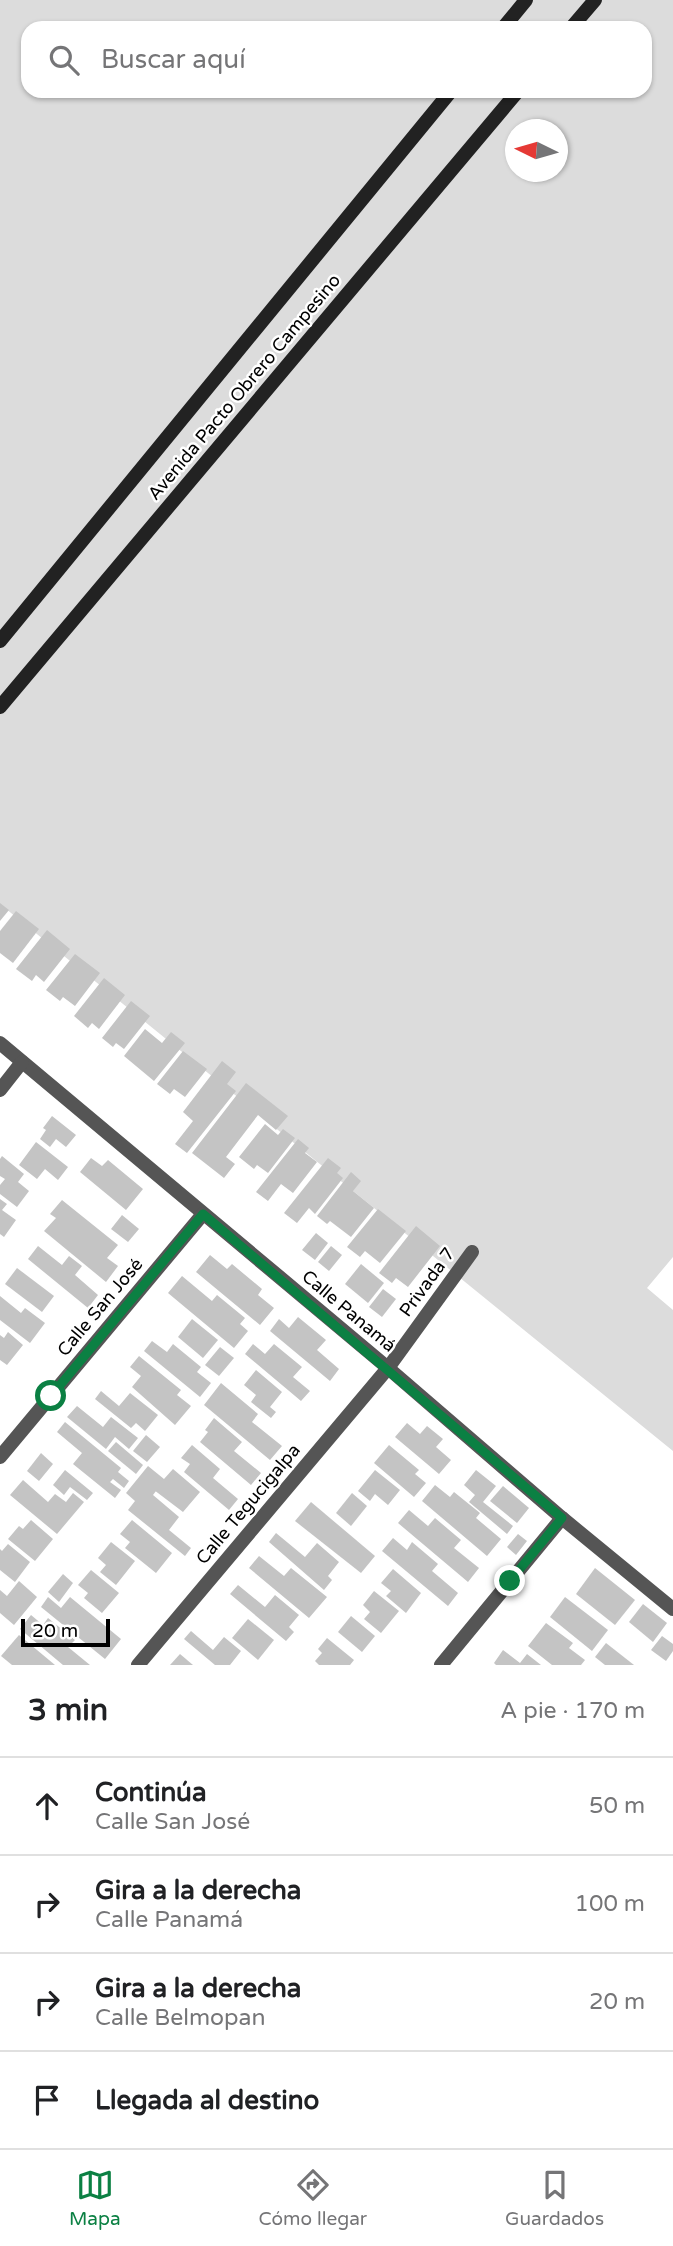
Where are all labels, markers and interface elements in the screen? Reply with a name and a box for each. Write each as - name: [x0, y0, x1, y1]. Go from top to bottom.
- search box: [21, 21, 652, 98]
- icon: search: [45, 41, 83, 79]
- text: Buscar aquí: [101, 44, 246, 75]
- north arrow: [505, 119, 568, 182]
- street label: Avenida Pacto Obrero Campesino: [143, 269, 345, 504]
- street label: Privada 7: [394, 1243, 460, 1321]
- street label: Calle San José: [53, 1253, 147, 1361]
- street label: Calle Panamá: [298, 1265, 400, 1357]
- route start: [35, 1380, 66, 1411]
- street label: Calle Tegucigalpa: [191, 1439, 305, 1569]
- route end: [494, 1565, 525, 1596]
- scale bar: [21, 1616, 110, 1648]
- text: 20 m: [32, 1620, 78, 1642]
- text: 3 min: [28, 1692, 108, 1729]
- text: A pie · 170 m: [500, 1697, 645, 1725]
- text: Continúa: [95, 1777, 207, 1808]
- icon: ahead: [28, 1787, 66, 1825]
- text: 50 m: [589, 1792, 645, 1820]
- text: Calle San José: [95, 1808, 250, 1836]
- text: Gira a la derecha: [95, 1875, 301, 1906]
- icon: right: [28, 1885, 66, 1923]
- text: 100 m: [575, 1890, 645, 1918]
- text: Calle Panamá: [95, 1906, 243, 1934]
- text: Gira a la derecha: [95, 1973, 301, 2004]
- icon: right: [28, 1983, 66, 2021]
- text: 20 m: [589, 1988, 645, 2016]
- text: Calle Belmopan: [95, 2004, 265, 2032]
- icon: arrive: [28, 2081, 66, 2119]
- text: Llegada al destino: [95, 2085, 319, 2116]
- tab: Mapa: [69, 2166, 121, 2230]
- tab: Cómo llegar: [259, 2166, 367, 2230]
- tab: Guardados: [505, 2166, 604, 2230]

